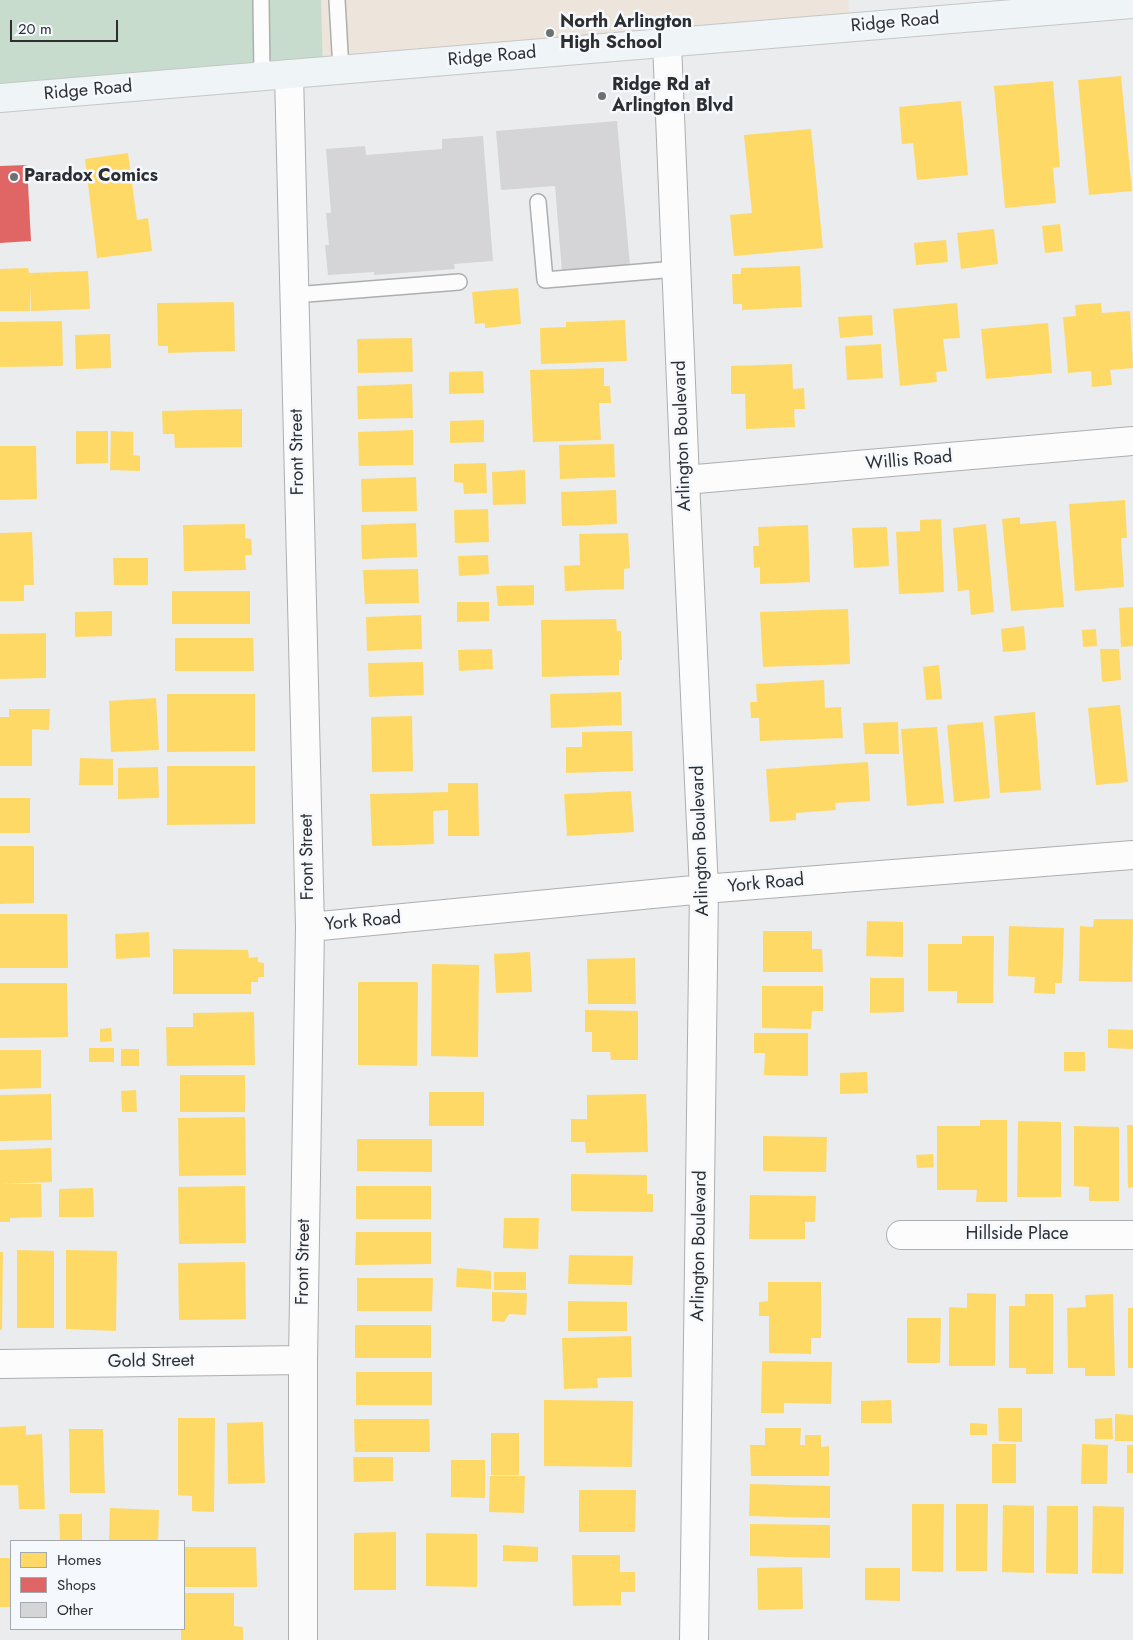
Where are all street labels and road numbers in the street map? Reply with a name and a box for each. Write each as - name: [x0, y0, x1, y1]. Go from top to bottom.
- street label: Ridge Road: [850, 8, 940, 38]
- street label: Ridge Road: [447, 42, 537, 72]
- street label: Ridge Road: [43, 76, 133, 106]
- street label: Arlington Boulevard: [670, 360, 696, 512]
- street label: Front Street: [286, 409, 310, 495]
- street label: Willis Road: [865, 446, 953, 476]
- street label: Arlington Boulevard: [688, 765, 714, 917]
- street label: Front Street: [296, 814, 320, 900]
- street label: York Road: [727, 870, 805, 898]
- street label: York Road: [324, 908, 402, 936]
- street label: Arlington Boulevard: [688, 1170, 712, 1322]
- street label: Front Street: [292, 1219, 316, 1305]
- street label: Hillside Place: [965, 1224, 1069, 1246]
- street label: Gold Street: [108, 1350, 194, 1374]

